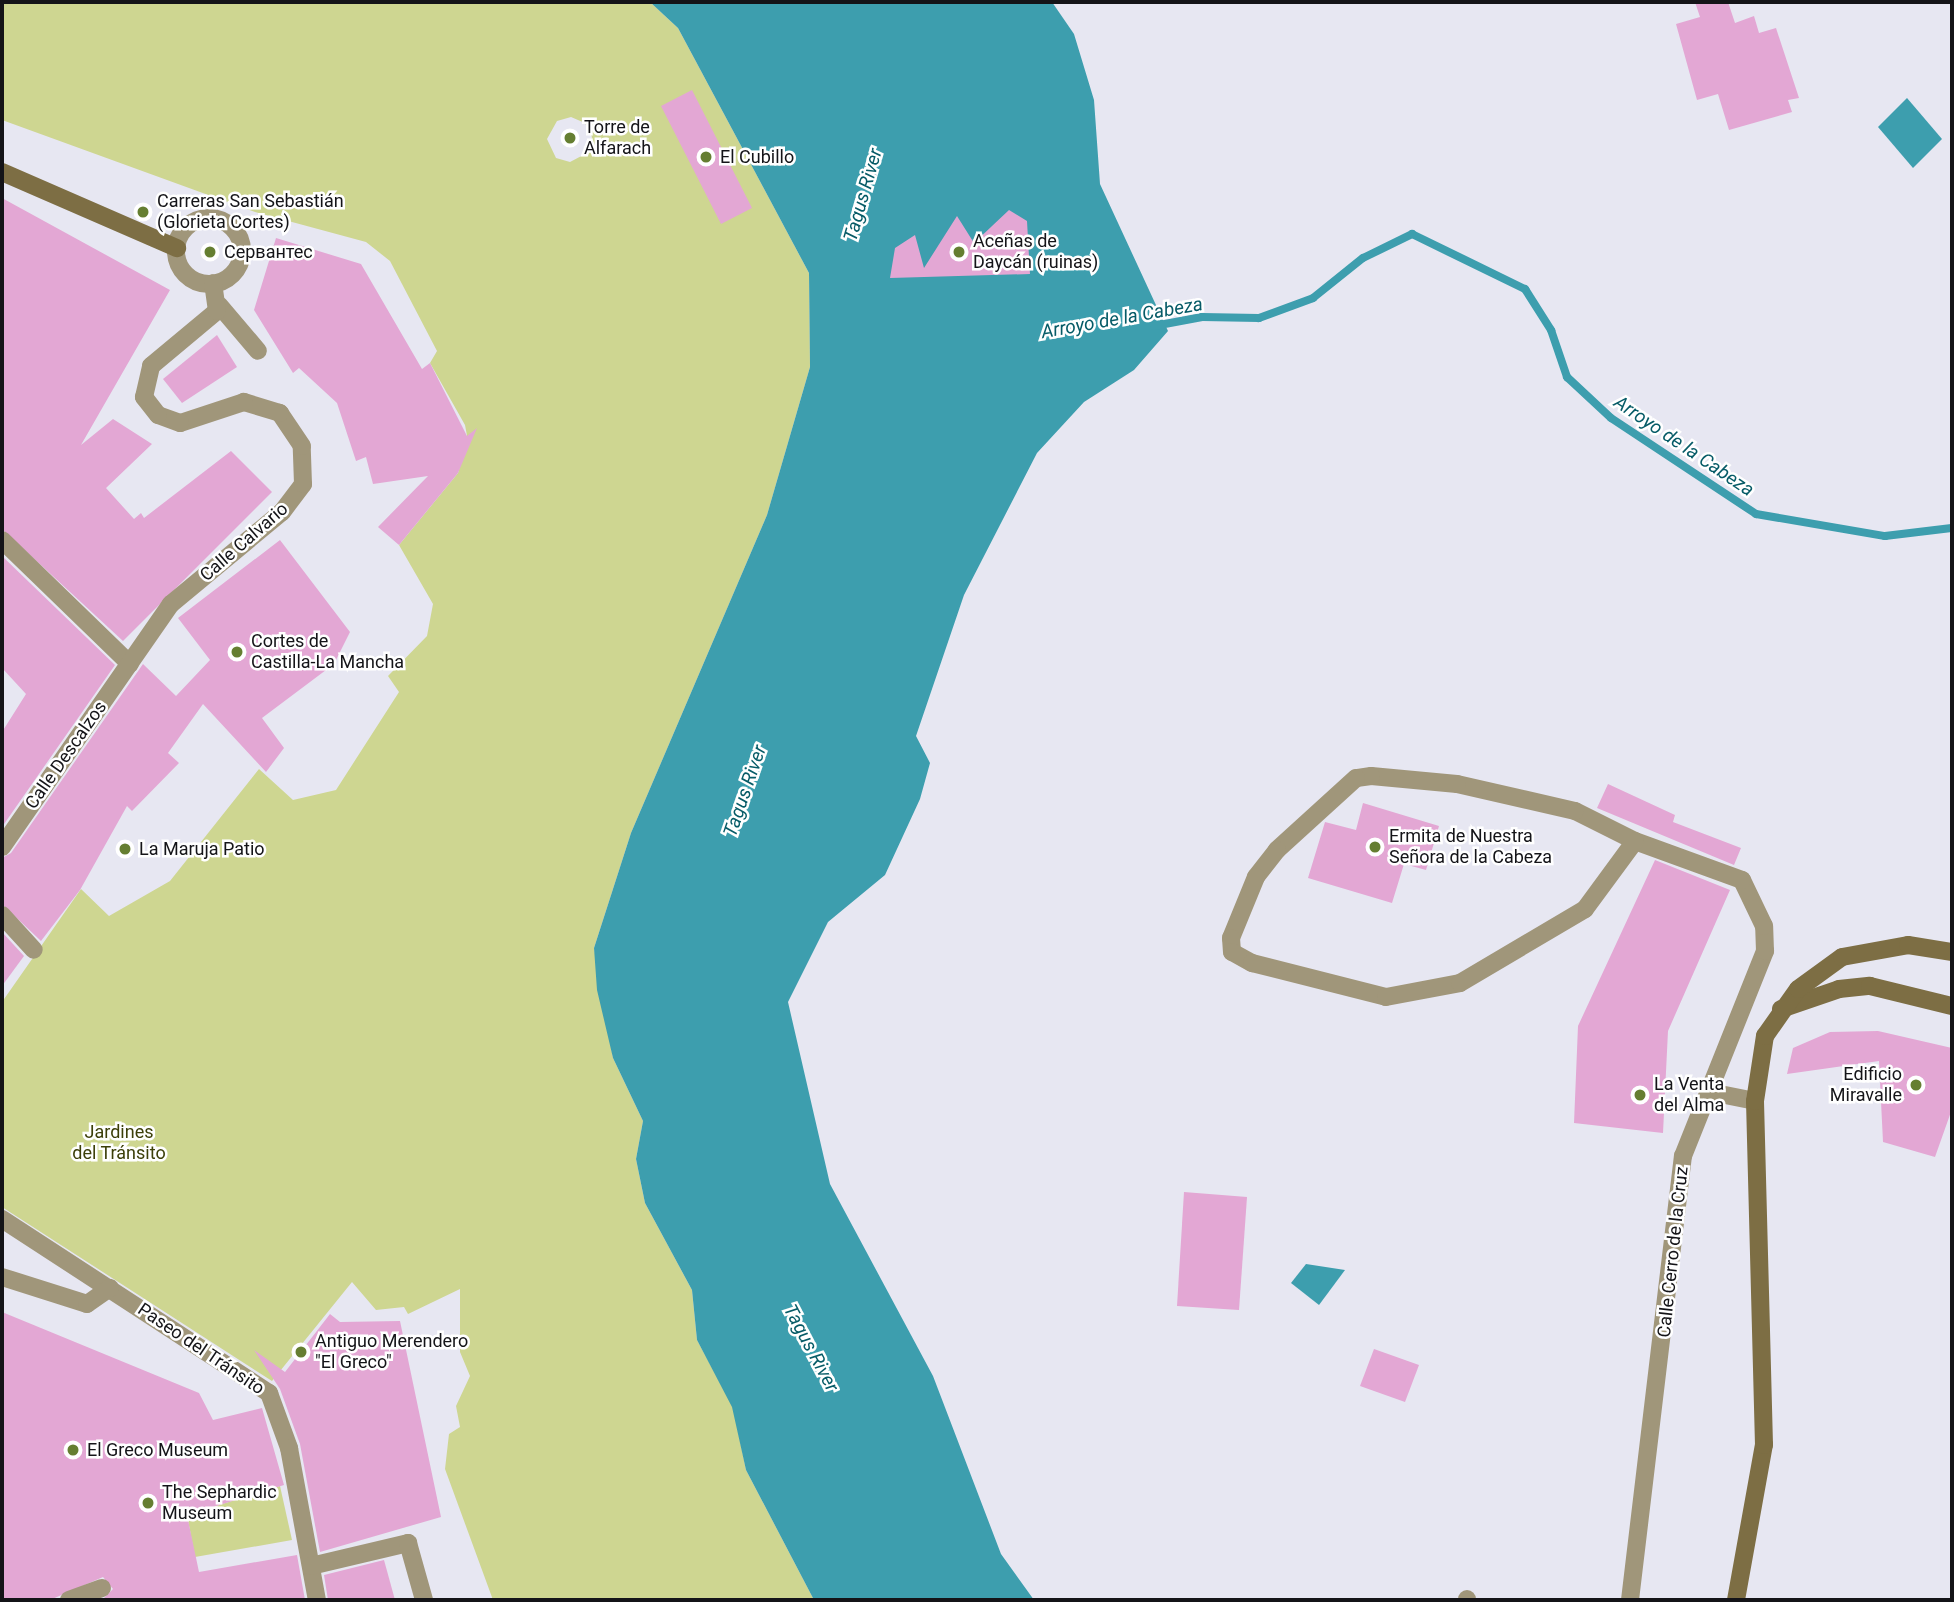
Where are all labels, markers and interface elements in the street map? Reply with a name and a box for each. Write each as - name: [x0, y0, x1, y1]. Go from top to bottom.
- place label: Torre de Alfarach: [584, 117, 651, 160]
- marker: Torre de Alfarach: [562, 130, 578, 146]
- place label: El Cubillo: [720, 146, 794, 168]
- water label: Tagus River: [839, 146, 887, 244]
- marker: El Cubillo: [698, 149, 714, 165]
- place label: Carreras San Sebastián (Glorieta Cortes): [157, 191, 344, 234]
- marker: Carreras San Sebastián (Glorieta Cortes): [135, 204, 151, 220]
- place label: Aceñas de Daycán (ruinas): [973, 231, 1098, 274]
- place label: Сервантес: [224, 241, 313, 263]
- marker: Сервантес: [202, 244, 218, 260]
- marker: Aceñas de Daycán (ruinas): [951, 244, 967, 260]
- water label: Arroyo de la Cabeza: [1039, 293, 1205, 343]
- water label: Arroyo de la Cabeza: [1610, 391, 1758, 501]
- street label: Calle Calvario: [196, 498, 292, 586]
- place label: Cortes de Castilla-La Mancha: [251, 631, 404, 674]
- marker: Cortes de Castilla-La Mancha: [229, 644, 245, 660]
- street label: Calle Descalzos: [21, 697, 111, 813]
- water label: Tagus River: [719, 742, 771, 840]
- place label: Ermita de Nuestra Señora de la Cabeza: [1389, 826, 1552, 868]
- place label: La Maruja Patio: [139, 838, 265, 860]
- marker: Ermita de Nuestra Señora de la Cabeza: [1367, 839, 1383, 855]
- marker: La Maruja Patio: [117, 841, 133, 857]
- place label: Edificio Miravalle: [1830, 1064, 1902, 1106]
- place label: La Venta del Alma: [1654, 1074, 1724, 1116]
- marker: Edificio Miravalle: [1908, 1077, 1924, 1093]
- marker: La Venta del Alma: [1632, 1087, 1648, 1103]
- park label: Jardines del Tránsito: [72, 1122, 166, 1164]
- street label: Calle Cerro de la Cruz: [1653, 1165, 1693, 1339]
- street label: Paseo del Tránsito: [133, 1299, 269, 1399]
- water label: Tagus River: [779, 1301, 843, 1395]
- place label: Antiguo Merendero "El Greco": [315, 1331, 468, 1374]
- marker: Antiguo Merendero "El Greco": [293, 1344, 309, 1360]
- place label: El Greco Museum: [87, 1439, 228, 1461]
- marker: El Greco Museum: [65, 1442, 81, 1458]
- place label: The Sephardic Museum: [162, 1482, 277, 1524]
- marker: The Sephardic Museum: [140, 1495, 156, 1511]

